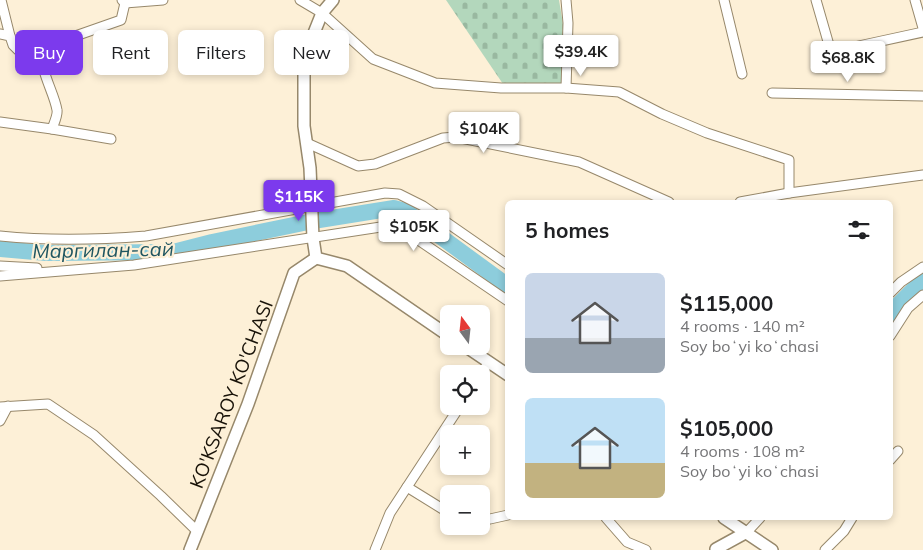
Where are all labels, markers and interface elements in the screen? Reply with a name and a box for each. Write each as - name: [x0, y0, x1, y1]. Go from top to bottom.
- chip: Buy: [15, 30, 83, 75]
- chip: Rent: [93, 30, 168, 75]
- chip: Filters: [178, 30, 264, 75]
- chip: New: [274, 30, 349, 75]
- pin: $39.4K: [540, 34, 622, 77]
- text: $39.4K: [554, 41, 608, 61]
- pin: $68.8K: [807, 41, 889, 83]
- text: $68.8K: [821, 47, 875, 67]
- pin: $104K: [449, 112, 519, 154]
- text: $104K: [459, 118, 509, 138]
- pin: $115K: [264, 180, 334, 222]
- text: $115K: [274, 186, 324, 206]
- pin: $105K: [379, 210, 449, 252]
- text: $105K: [389, 216, 439, 236]
- icon: filters: [845, 216, 873, 244]
- text: 5 homes: [525, 217, 609, 243]
- water label: Маргилан-сай: [32, 236, 174, 263]
- text: $115,000: [680, 290, 773, 316]
- icon: home: [565, 293, 625, 353]
- street label: KO'KSAROY KO'CHASI: [184, 297, 278, 491]
- north arrow: [440, 305, 490, 355]
- map controls: [440, 305, 490, 535]
- text: 4 rooms · 140 m²: [680, 316, 805, 336]
- text: Soy boʻyi koʻchasi: [680, 336, 819, 356]
- button: locate: [440, 365, 490, 415]
- text: $105,000: [680, 415, 773, 441]
- icon: home: [565, 418, 625, 478]
- button: +: [440, 425, 490, 475]
- text: 4 rooms · 108 m²: [680, 441, 805, 461]
- text: Soy boʻyi koʻchasi: [680, 461, 819, 481]
- button: −: [440, 485, 490, 535]

